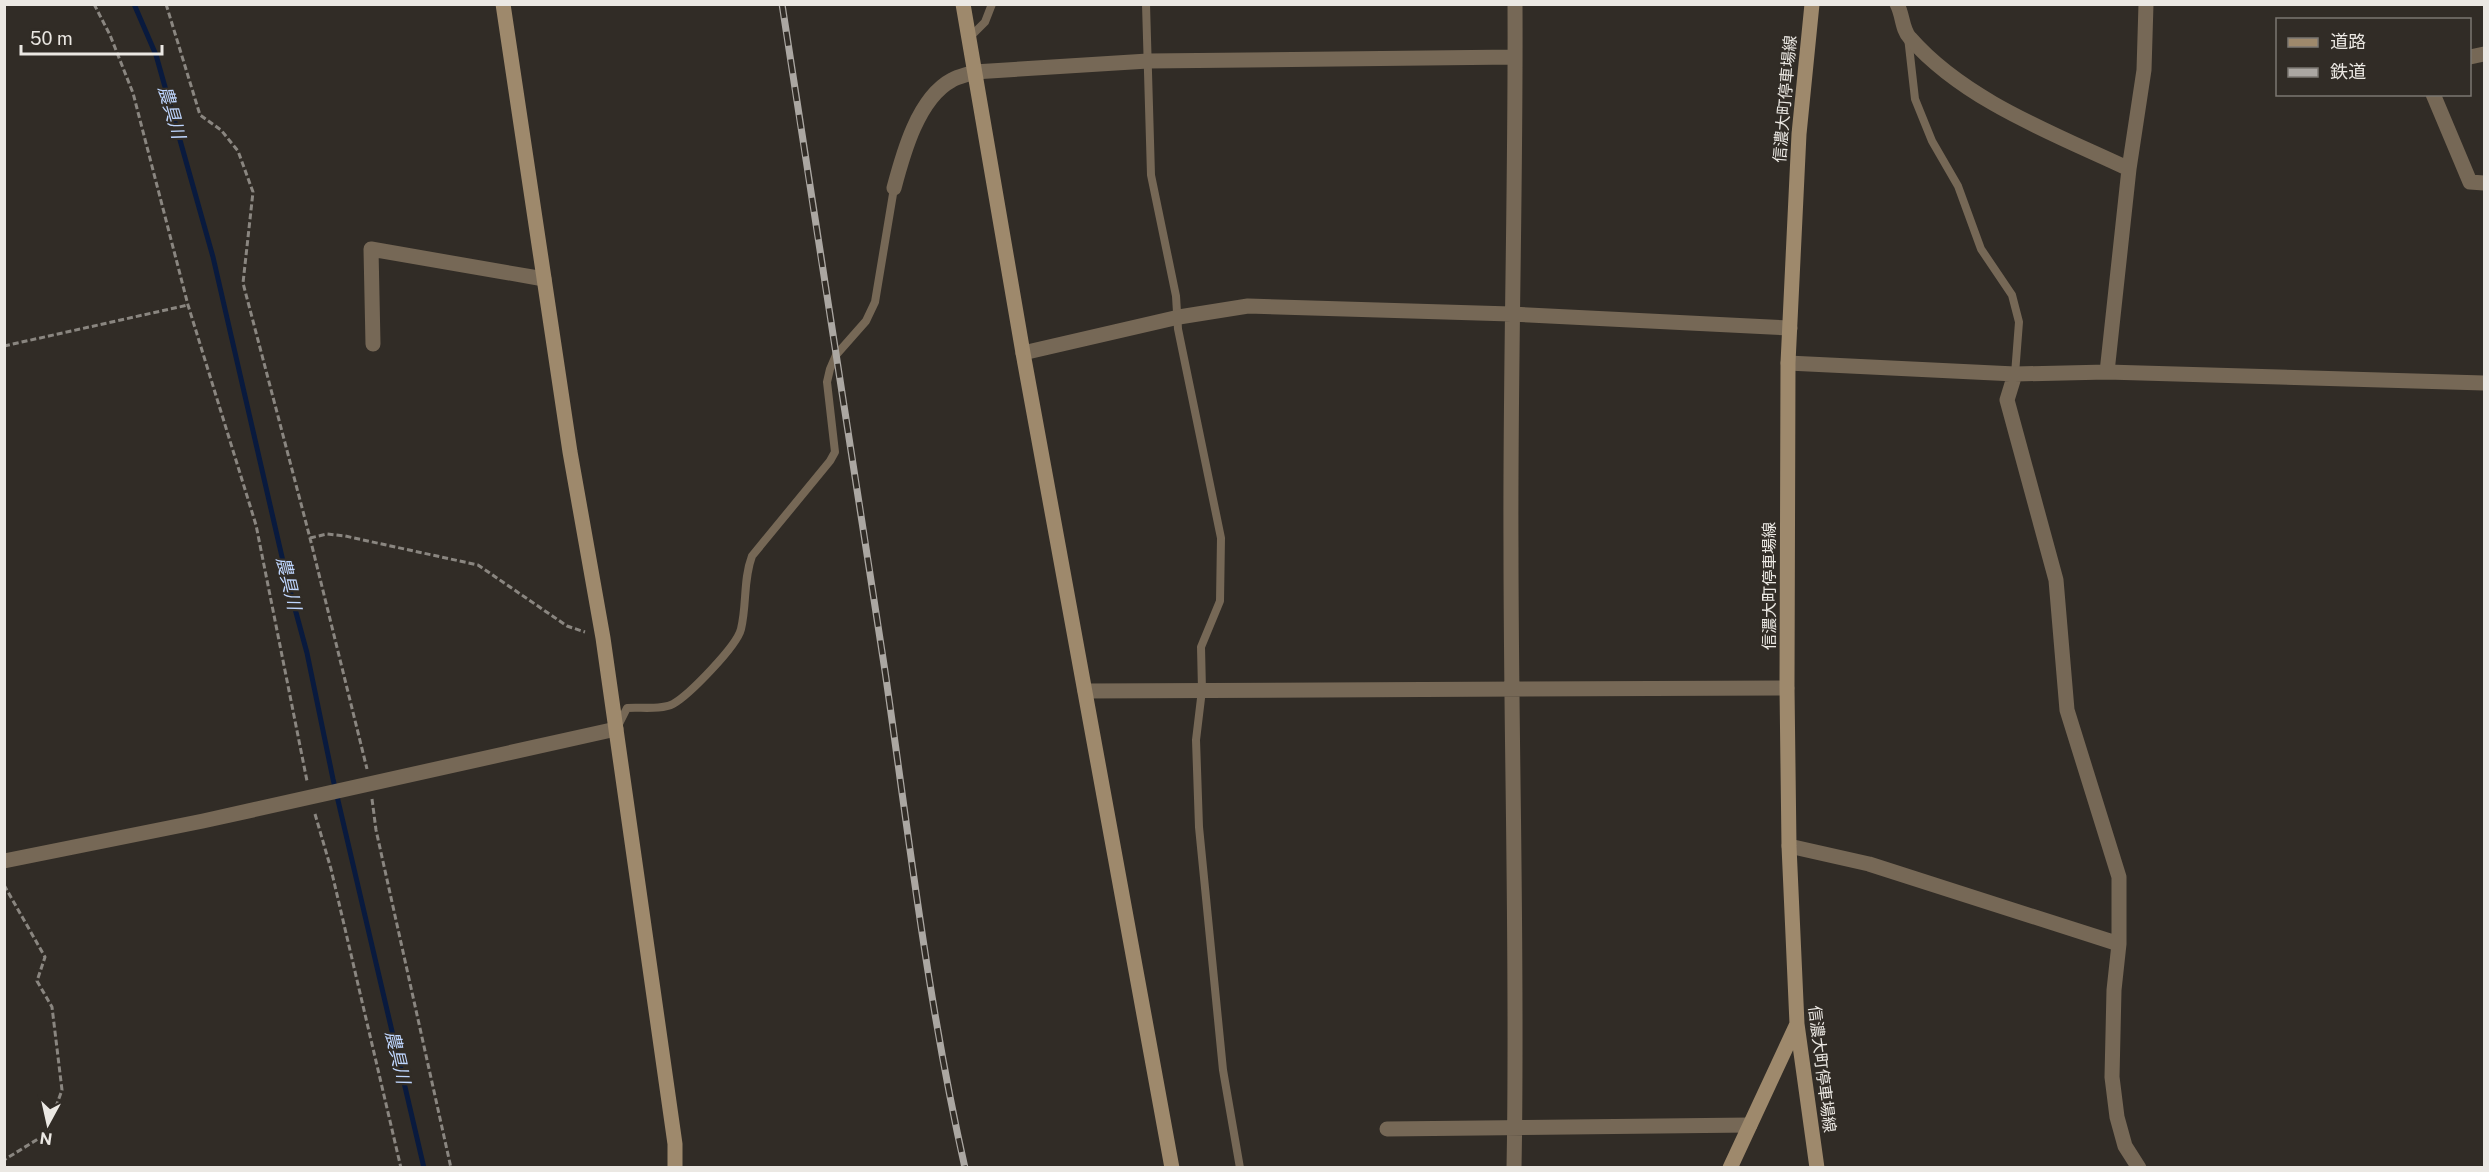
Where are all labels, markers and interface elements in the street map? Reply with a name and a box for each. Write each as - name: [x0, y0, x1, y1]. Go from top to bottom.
- scale bar: [21, 18, 162, 56]
- legend: [2276, 18, 2471, 96]
- text: 50 m: [30, 28, 73, 49]
- text: 道路: [2330, 31, 2366, 52]
- street label: 信濃大町停車場線: [1770, 34, 1800, 164]
- text: 鉄道: [2330, 61, 2366, 82]
- water label: 農具川: [154, 83, 190, 143]
- street label: 信濃大町停車場線: [1760, 522, 1779, 650]
- water label: 農具川: [273, 554, 306, 614]
- street label: 信濃大町停車場線: [1805, 1004, 1839, 1134]
- water label: 農具川: [382, 1028, 415, 1088]
- north arrow: [18, 1094, 78, 1154]
- text: N: [38, 1128, 54, 1149]

